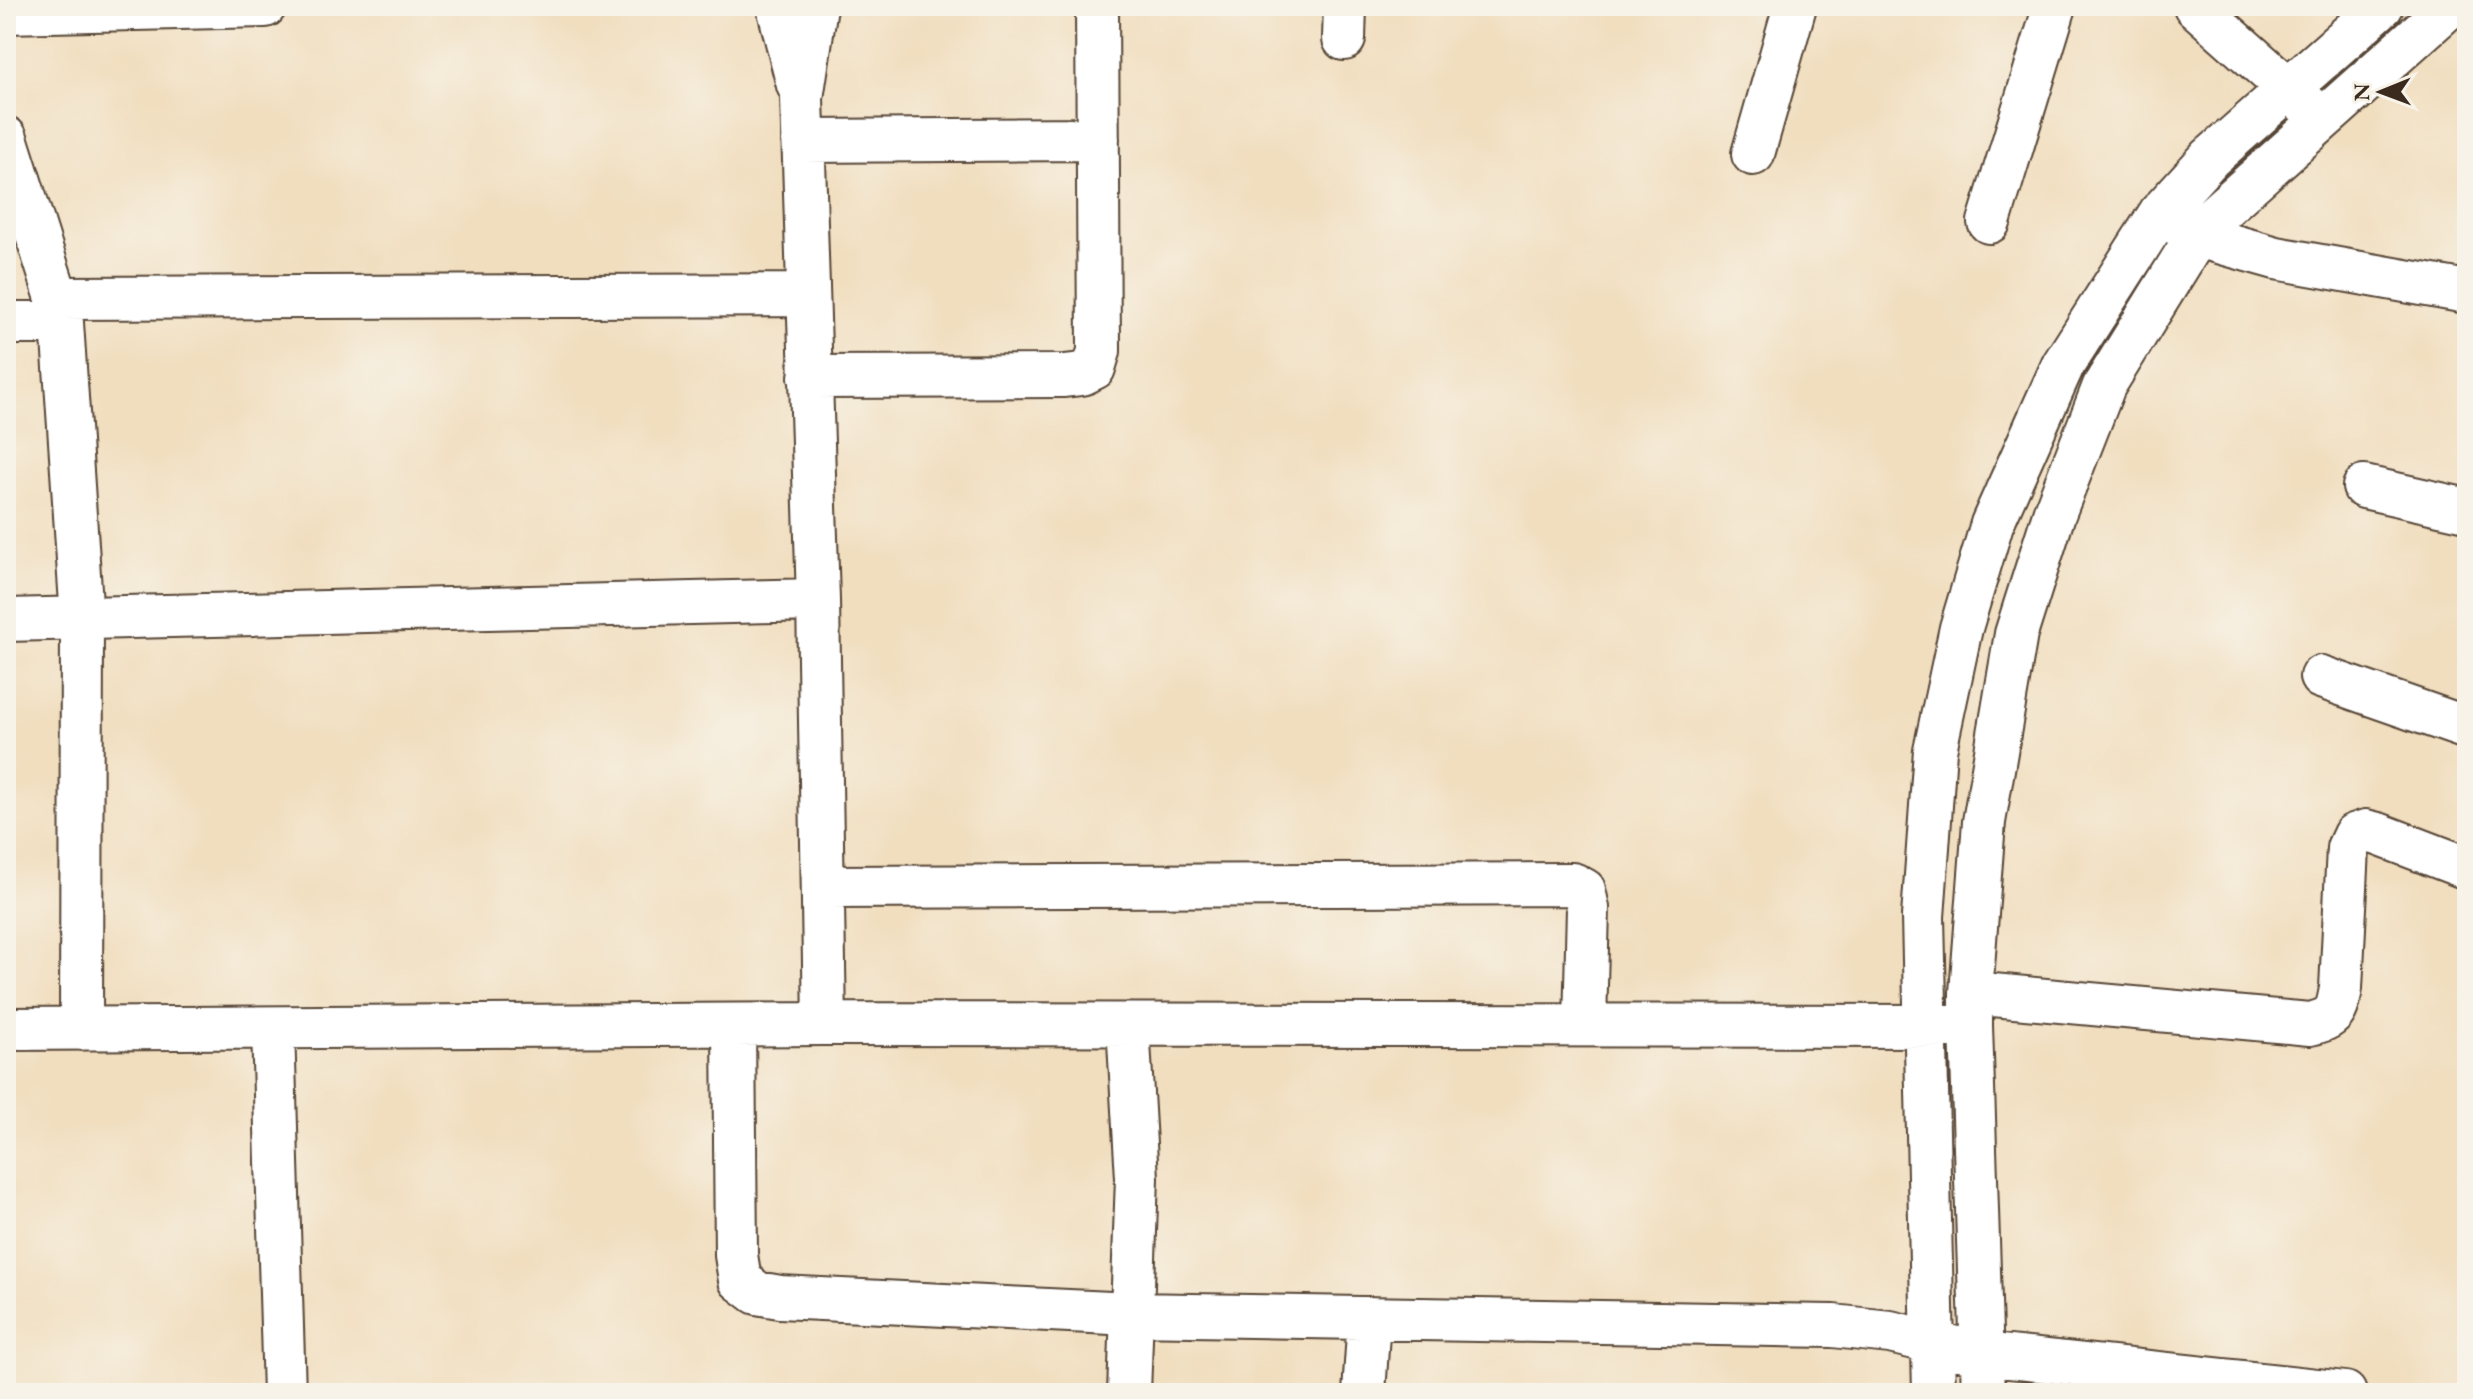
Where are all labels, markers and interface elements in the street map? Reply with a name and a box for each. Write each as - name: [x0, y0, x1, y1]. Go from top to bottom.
- north arrow: [2341, 52, 2421, 132]
- text: N: [2347, 83, 2376, 101]

